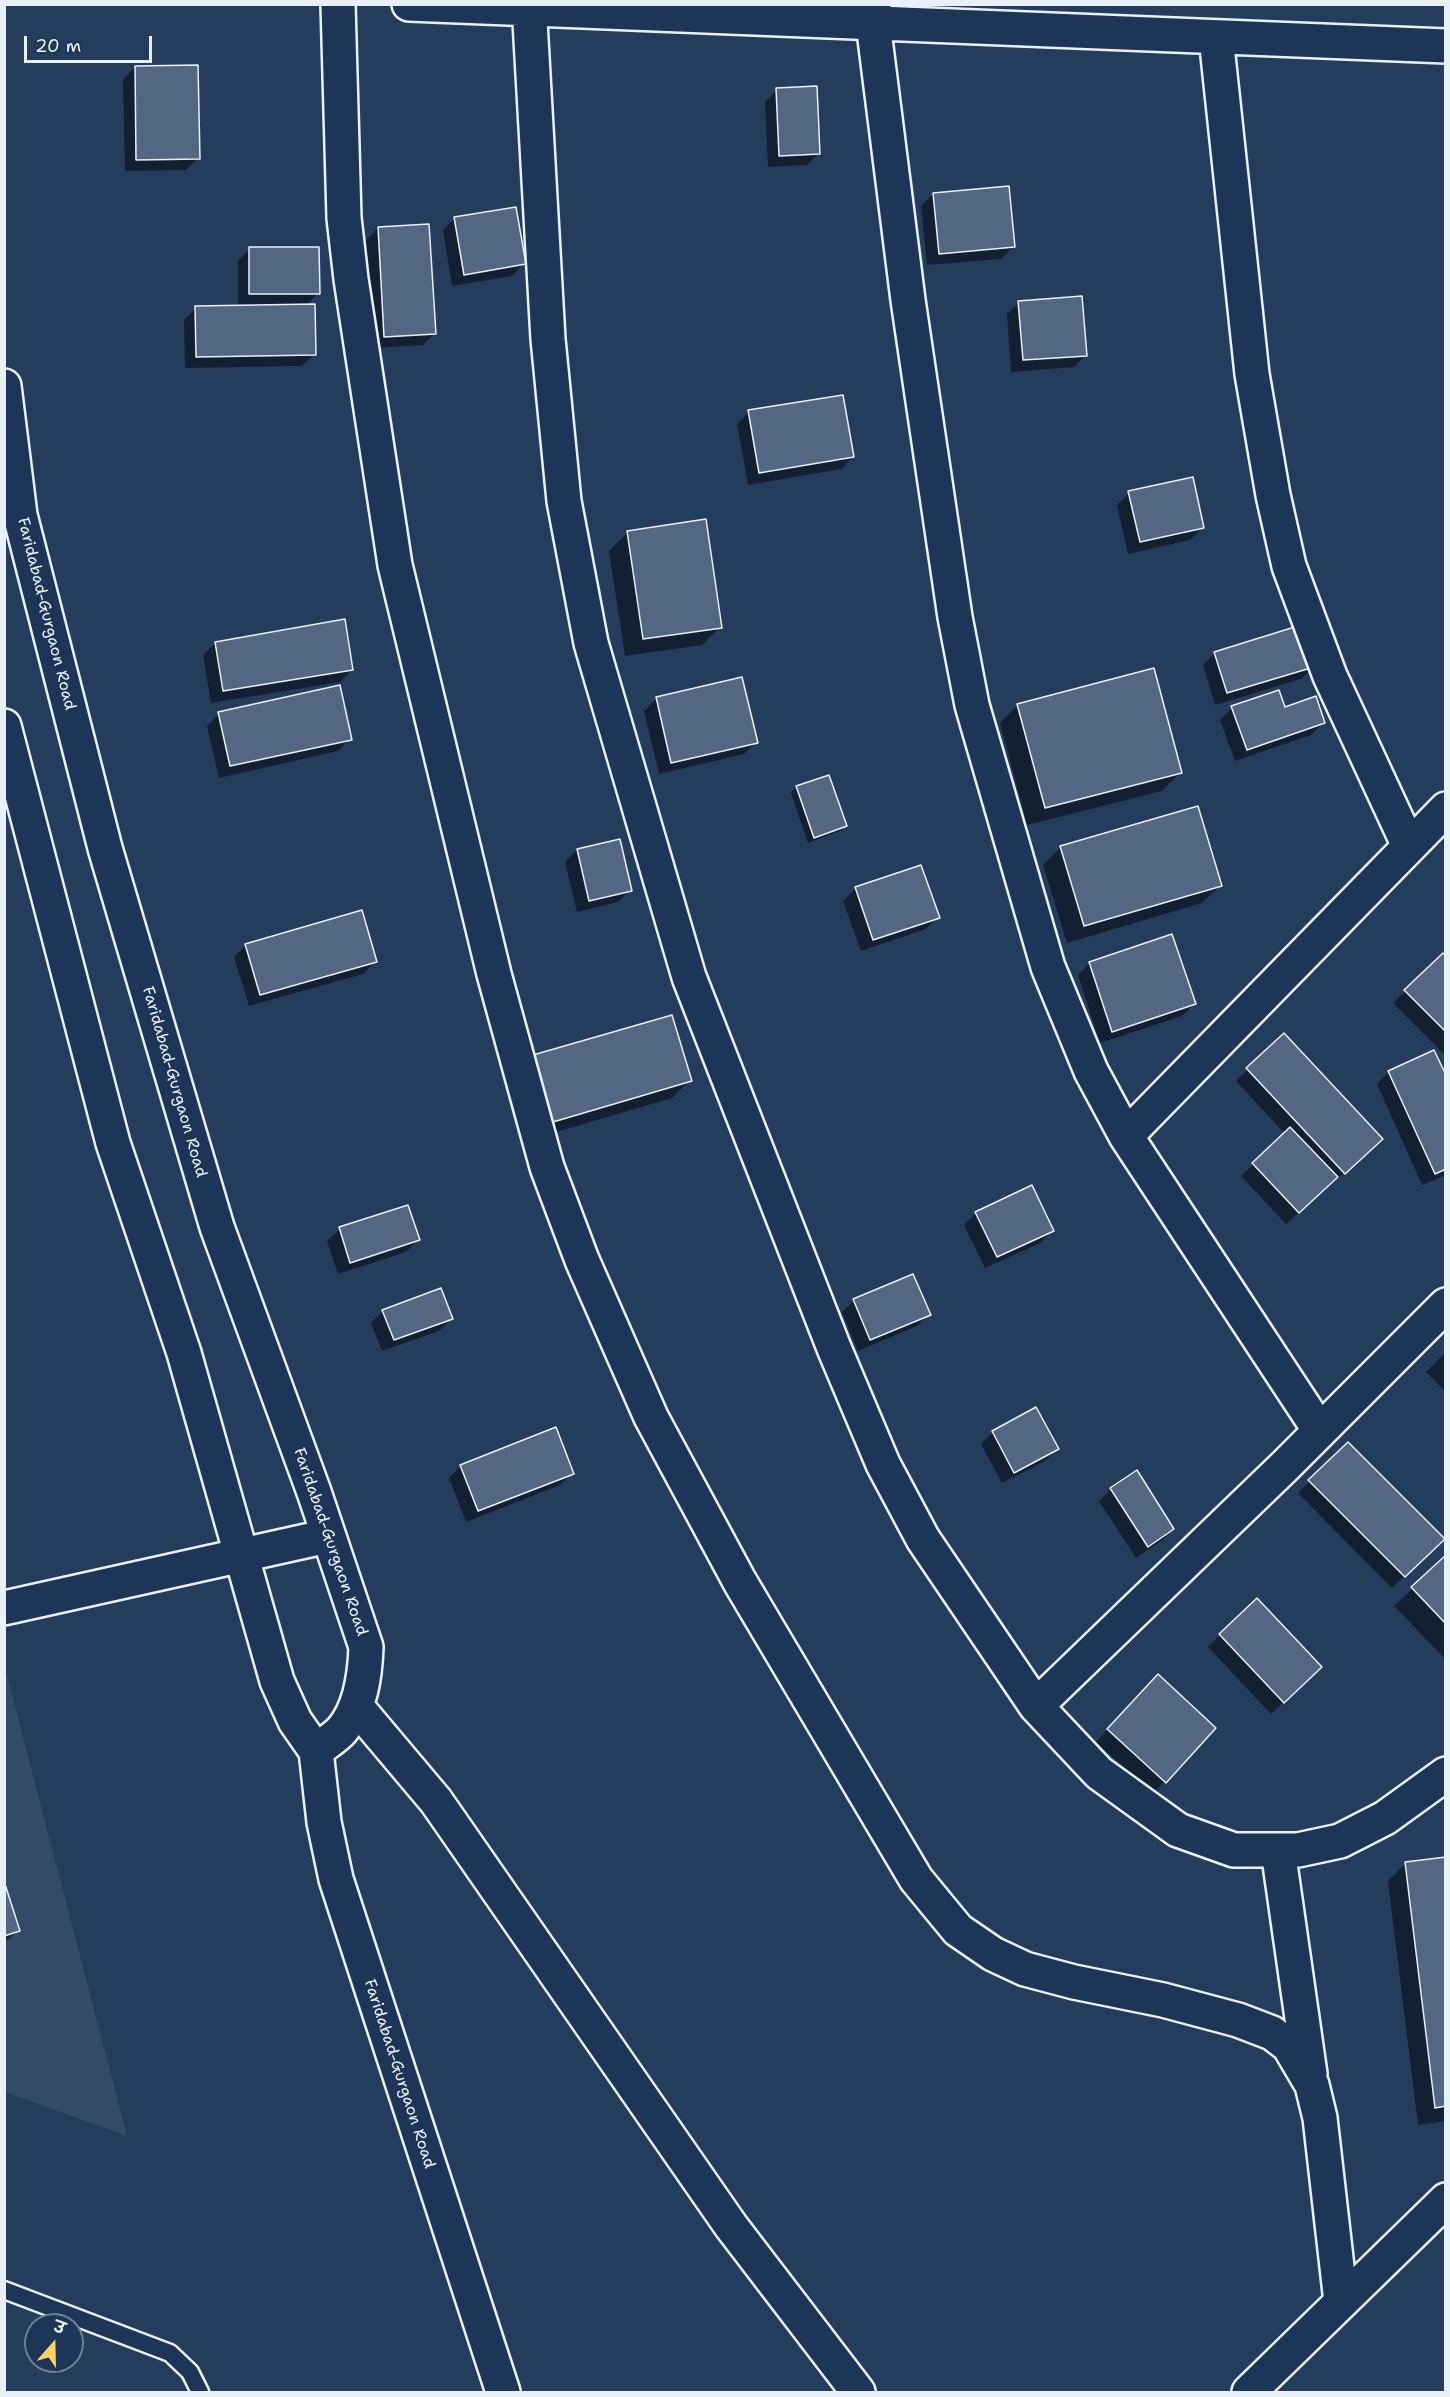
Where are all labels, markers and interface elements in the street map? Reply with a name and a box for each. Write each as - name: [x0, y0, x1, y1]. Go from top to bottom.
- scale bar: [27, 24, 154, 62]
- text: 20 m: [35, 34, 81, 58]
- street label: Faridabad-Gurgaon Road: [13, 516, 79, 712]
- street label: Faridabad-Gurgaon Road: [138, 984, 210, 1180]
- street label: Faridabad-Gurgaon Road: [289, 1445, 371, 1639]
- street label: Faridabad-Gurgaon Road: [359, 1977, 439, 2171]
- north arrow: [24, 2313, 84, 2373]
- text: उ: [51, 2316, 68, 2339]

